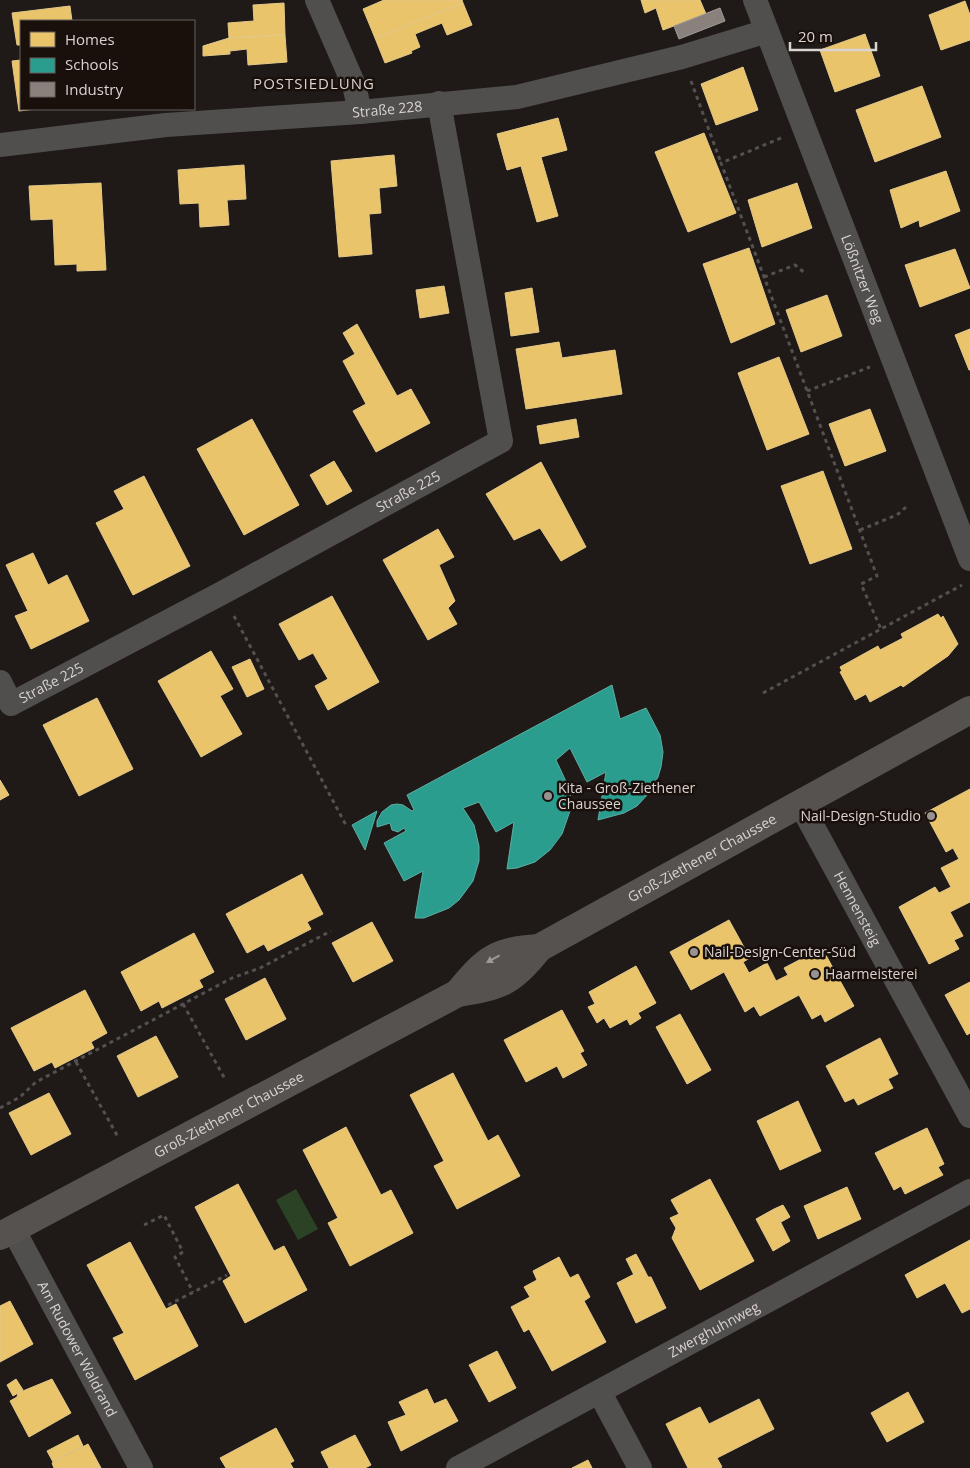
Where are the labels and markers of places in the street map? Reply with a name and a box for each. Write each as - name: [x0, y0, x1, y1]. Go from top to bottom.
- place label: Kita - Groß-Ziethener Chaussee: [558, 778, 695, 813]
- marker: Kita - Groß-Ziethener Chaussee: [542, 790, 554, 802]
- place label: Nail-Design-Studio: [800, 806, 921, 825]
- marker: Nail-Design-Studio: [925, 810, 937, 822]
- place label: Nail-Design-Center-Süd: [704, 942, 856, 961]
- marker: Nail-Design-Center-Süd: [688, 946, 700, 958]
- place label: Haarmeisterei: [825, 964, 918, 983]
- marker: Haarmeisterei: [809, 968, 821, 980]

